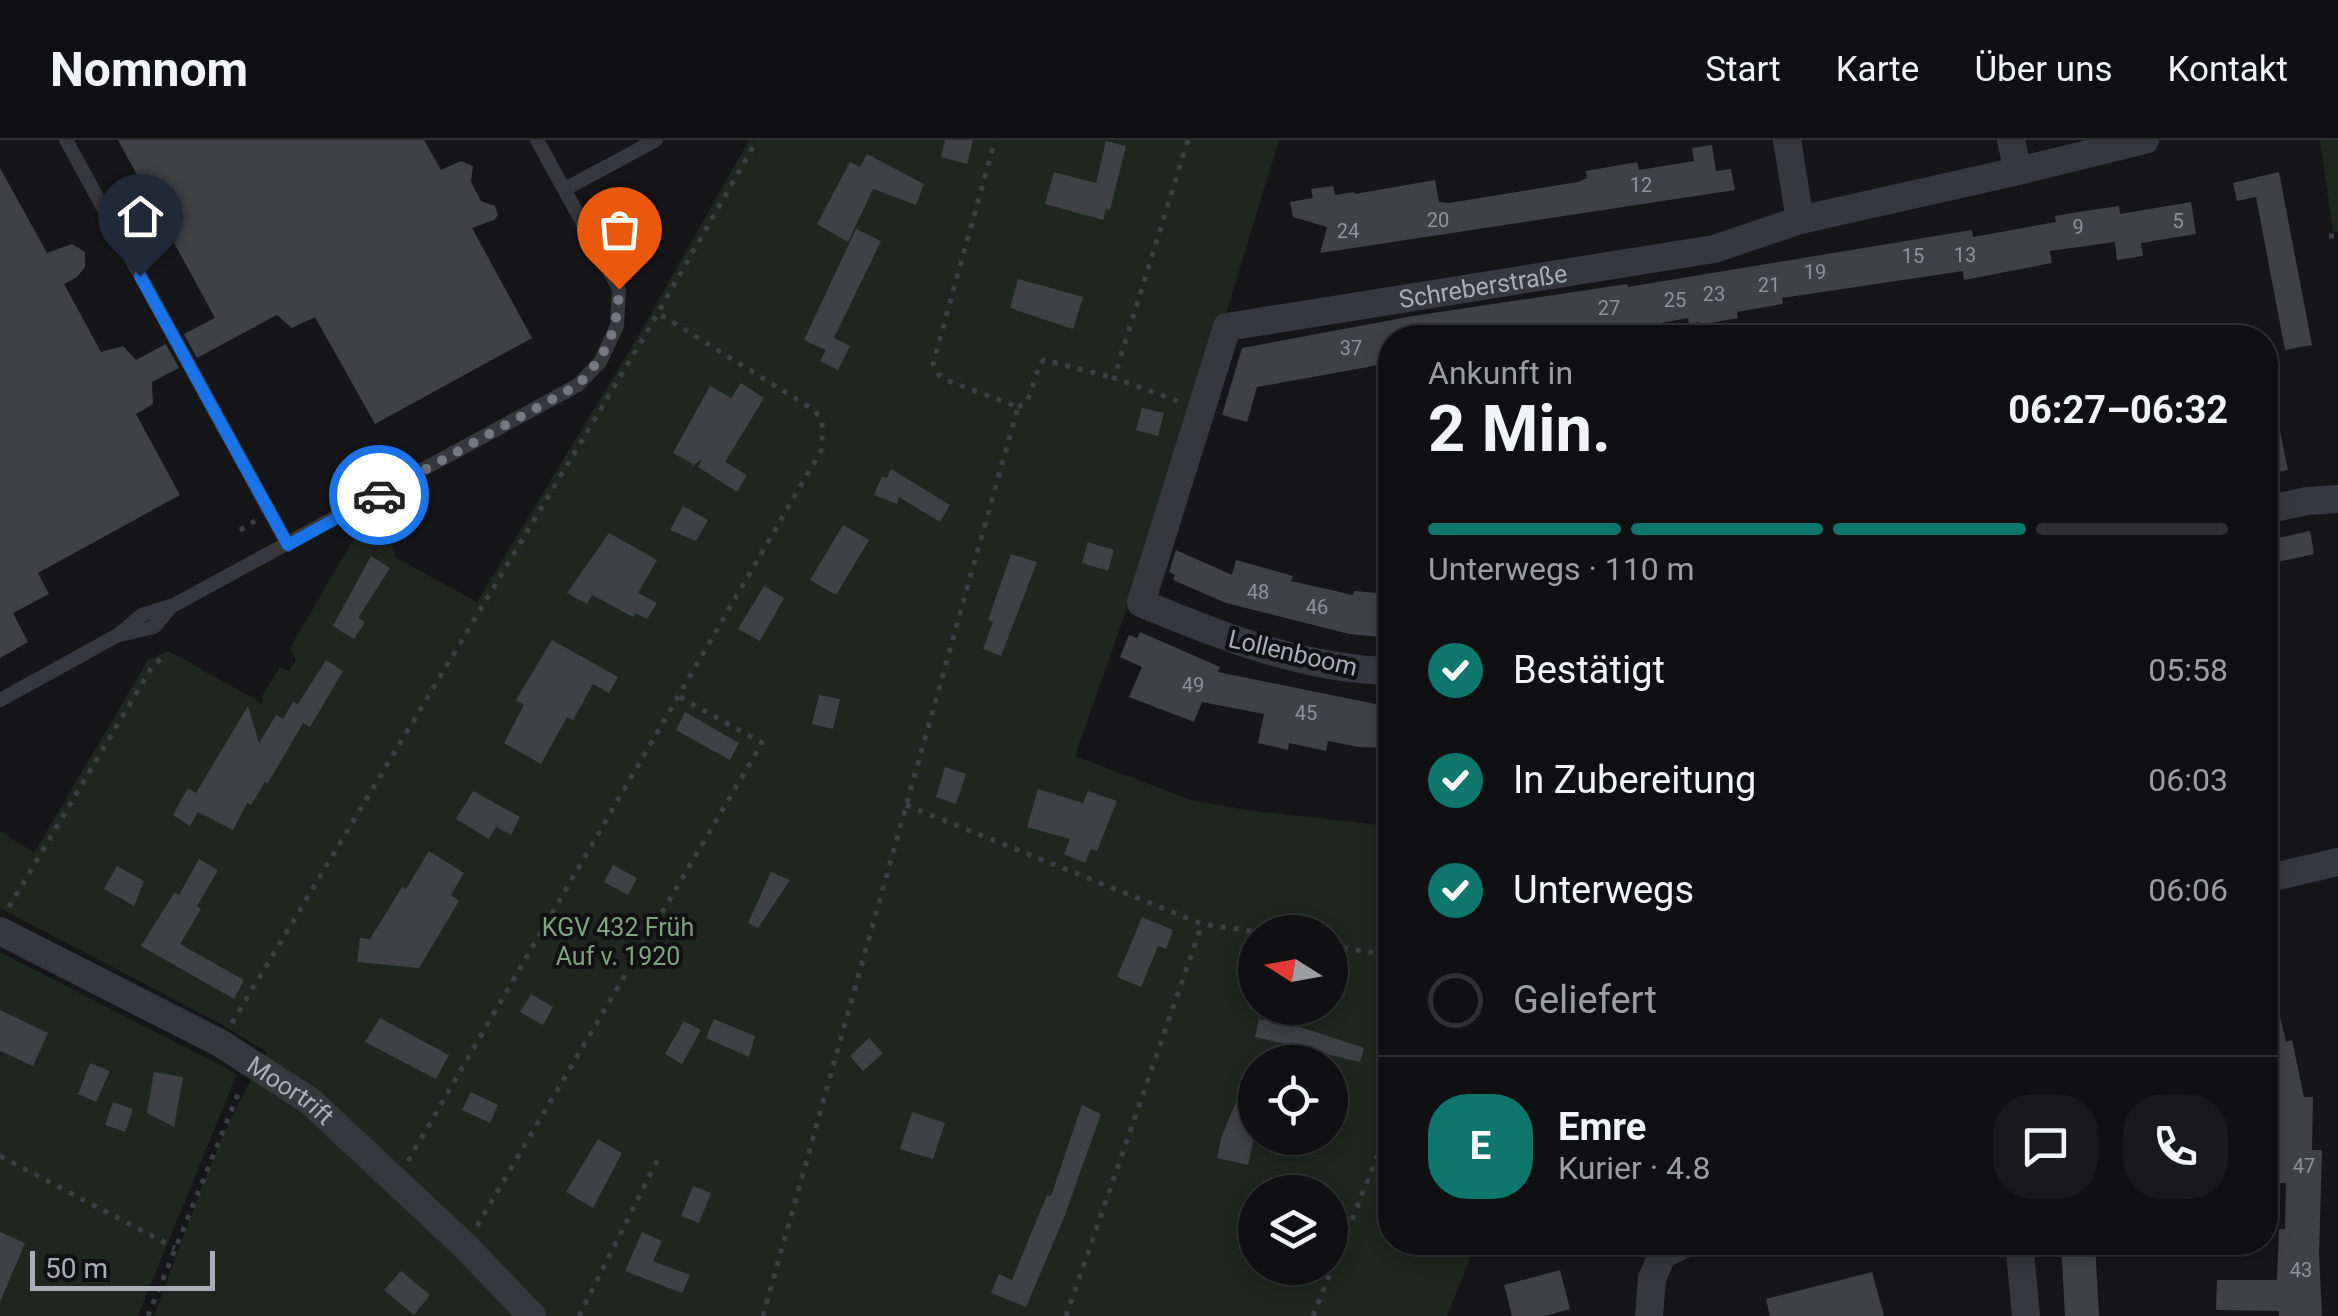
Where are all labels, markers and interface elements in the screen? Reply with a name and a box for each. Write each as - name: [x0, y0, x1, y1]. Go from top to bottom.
- text: Nomnom: [50, 41, 248, 98]
- text: Start: [1705, 49, 1781, 90]
- text: Karte: [1836, 49, 1919, 90]
- text: Über uns: [1974, 49, 2113, 90]
- text: Kontakt: [2168, 49, 2288, 90]
- house number: 12: [1630, 173, 1652, 197]
- pin: [98, 174, 183, 277]
- pin: [577, 187, 662, 290]
- icon: home: [113, 189, 168, 244]
- icon: bag: [592, 202, 647, 257]
- house number: 20: [1427, 208, 1449, 232]
- house number: 5: [2172, 209, 2184, 233]
- house number: 9: [2072, 215, 2084, 239]
- house number: 24: [1337, 219, 1359, 243]
- house number: 13: [1954, 243, 1976, 267]
- house number: 15: [1902, 244, 1924, 268]
- street label: Schreberstraße: [1397, 258, 1569, 314]
- house number: 19: [1804, 260, 1826, 284]
- house number: 21: [1758, 273, 1780, 297]
- house number: 23: [1703, 282, 1725, 306]
- house number: 25: [1664, 288, 1686, 312]
- house number: 27: [1598, 296, 1620, 320]
- house number: 37: [1340, 336, 1362, 360]
- text: Ankunft in: [1428, 354, 1573, 392]
- text: 06:27–06:32: [2008, 388, 2228, 432]
- text: 2 Min.: [1428, 391, 1611, 467]
- courier: [329, 445, 429, 545]
- icon: car: [352, 468, 407, 523]
- text: Unterwegs · 110 m: [1428, 550, 1695, 588]
- house number: 48: [1247, 580, 1269, 604]
- house number: 46: [1306, 595, 1328, 619]
- street label: Lollenboom: [1226, 624, 1360, 682]
- icon: check: [1428, 643, 1483, 698]
- text: Bestätigt: [1513, 648, 1665, 692]
- text: 05:58: [2148, 651, 2228, 689]
- house number: 49: [1182, 673, 1204, 697]
- house number: 45: [1295, 701, 1317, 725]
- icon: check: [1428, 753, 1483, 808]
- text: In Zubereitung: [1513, 758, 1756, 802]
- text: 06:03: [2148, 761, 2228, 799]
- icon: check: [1428, 863, 1483, 918]
- text: Unterwegs: [1513, 868, 1694, 912]
- text: 06:06: [2148, 871, 2228, 909]
- park label: KGV 432 Früh Auf v. 1920: [542, 913, 694, 971]
- north arrow: [1238, 915, 1348, 1025]
- map controls: [1238, 915, 1348, 1285]
- text: Geliefert: [1513, 978, 1657, 1022]
- button: locate: [1238, 1045, 1348, 1155]
- street label: Moortrift: [242, 1050, 340, 1130]
- button: chat: [1993, 1094, 2098, 1199]
- button: phone: [2123, 1094, 2228, 1199]
- text: Emre: [1558, 1105, 1646, 1149]
- text: E: [1470, 1124, 1491, 1168]
- text: Kurier · 4.8: [1558, 1149, 1710, 1187]
- house number: 47: [2293, 1154, 2315, 1178]
- button: layers: [1238, 1175, 1348, 1285]
- scale bar: [30, 1246, 215, 1290]
- text: 50 m: [45, 1252, 108, 1285]
- house number: 43: [2290, 1258, 2312, 1282]

